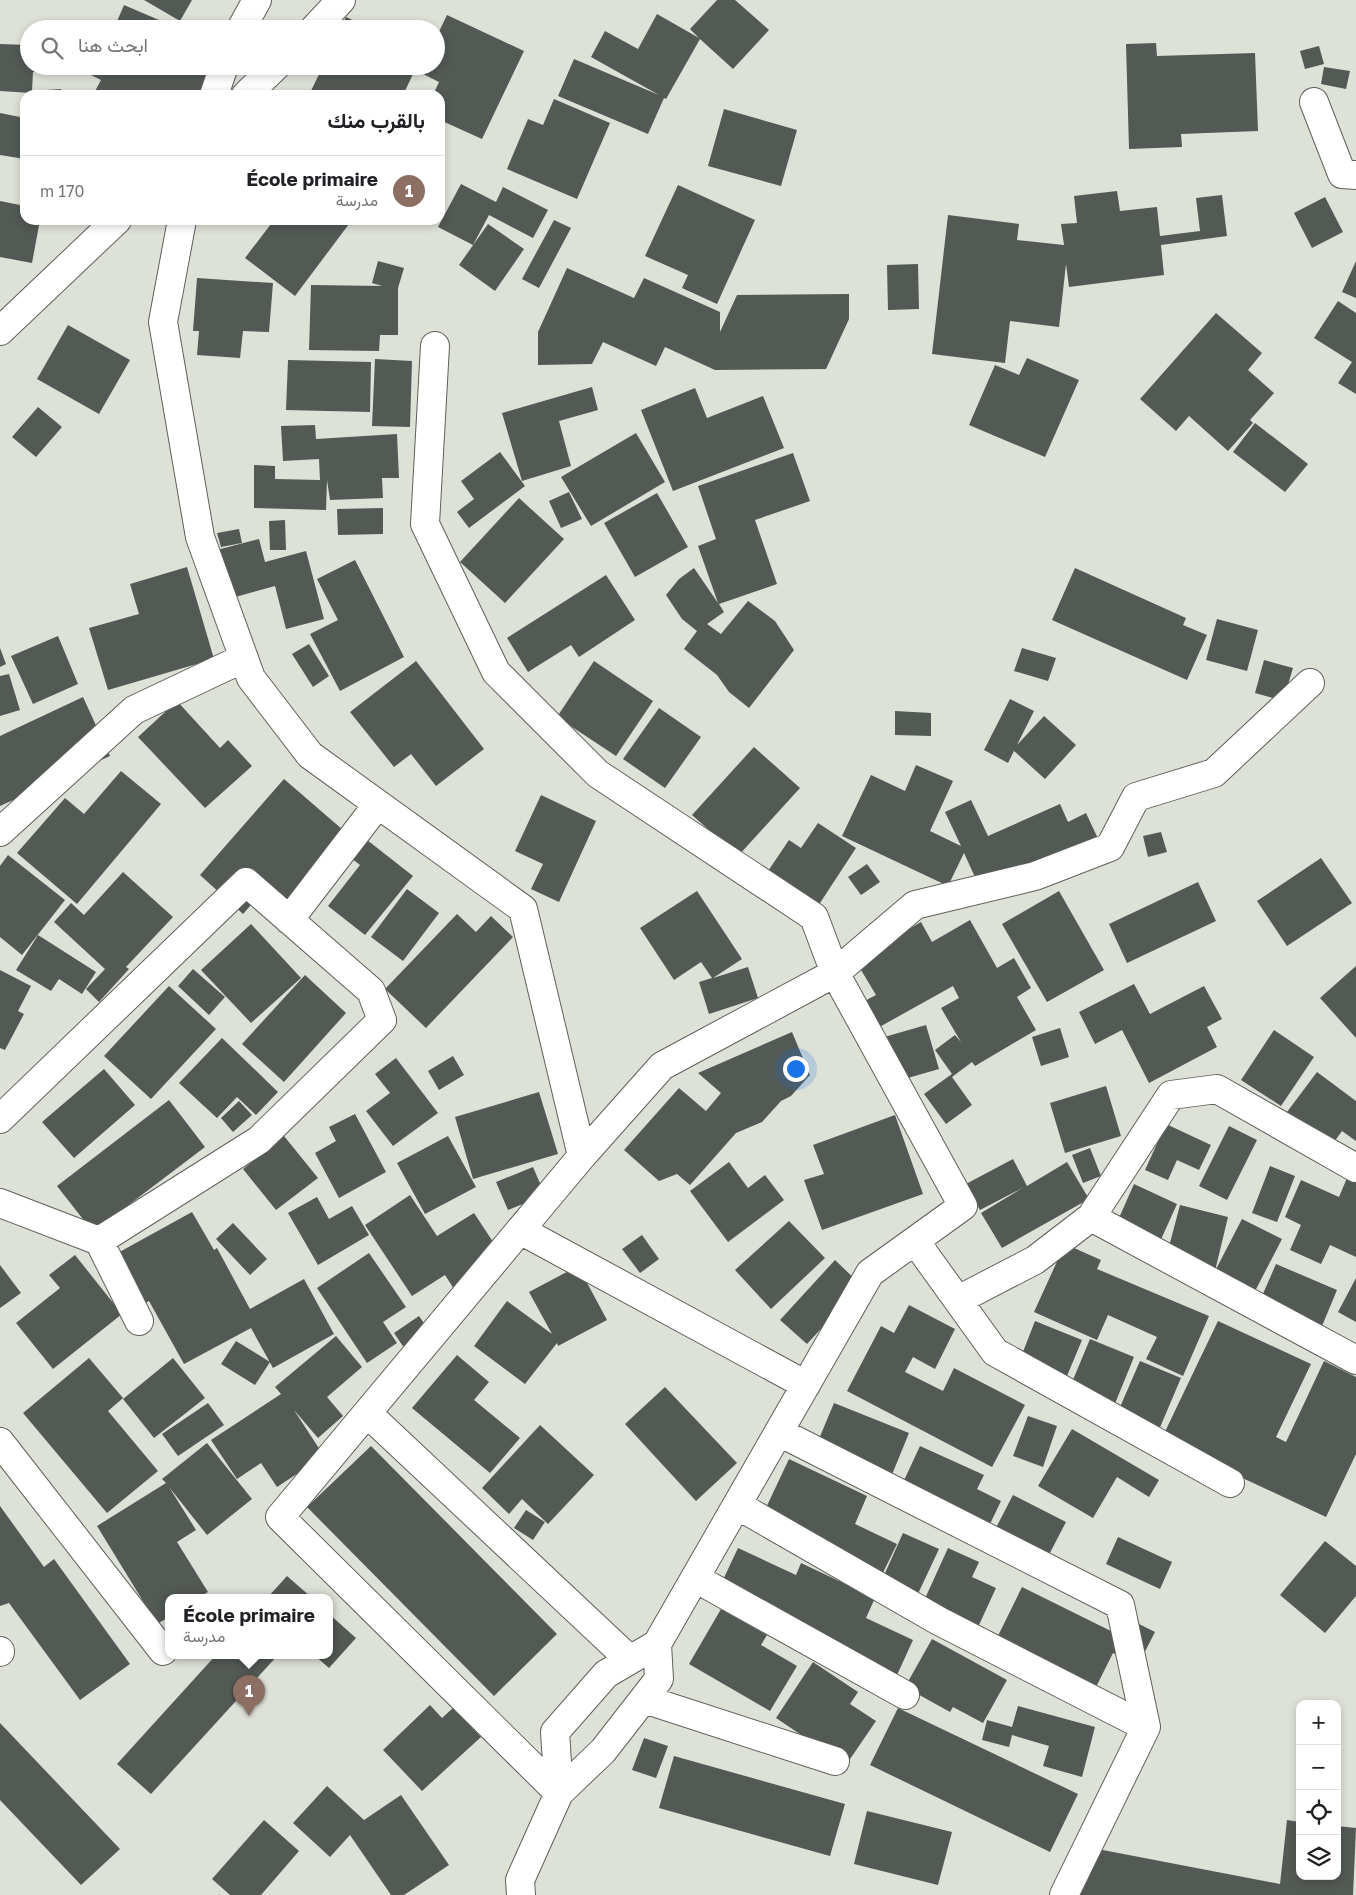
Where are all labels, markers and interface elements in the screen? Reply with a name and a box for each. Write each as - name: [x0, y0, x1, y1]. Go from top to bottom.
- search box: [20, 20, 445, 75]
- text: ابحث هنا: [78, 33, 148, 56]
- icon: search: [38, 34, 66, 62]
- text: بالقرب منك: [328, 107, 425, 133]
- text: École primaire: [246, 167, 378, 190]
- text: 170 m: [40, 181, 84, 201]
- text: 1: [405, 181, 413, 201]
- text: مدرسة: [336, 190, 378, 210]
- your location: [783, 1056, 809, 1082]
- popup: [165, 1594, 333, 1659]
- text: École primaire: [183, 1603, 315, 1626]
- text: مدرسة: [183, 1626, 225, 1646]
- pin: 1: [233, 1675, 265, 1716]
- map controls: [1296, 1700, 1341, 1880]
- button: +: [1296, 1700, 1341, 1745]
- button: −: [1296, 1745, 1341, 1790]
- button: locate: [1296, 1790, 1341, 1835]
- button: layers: [1296, 1835, 1341, 1880]

